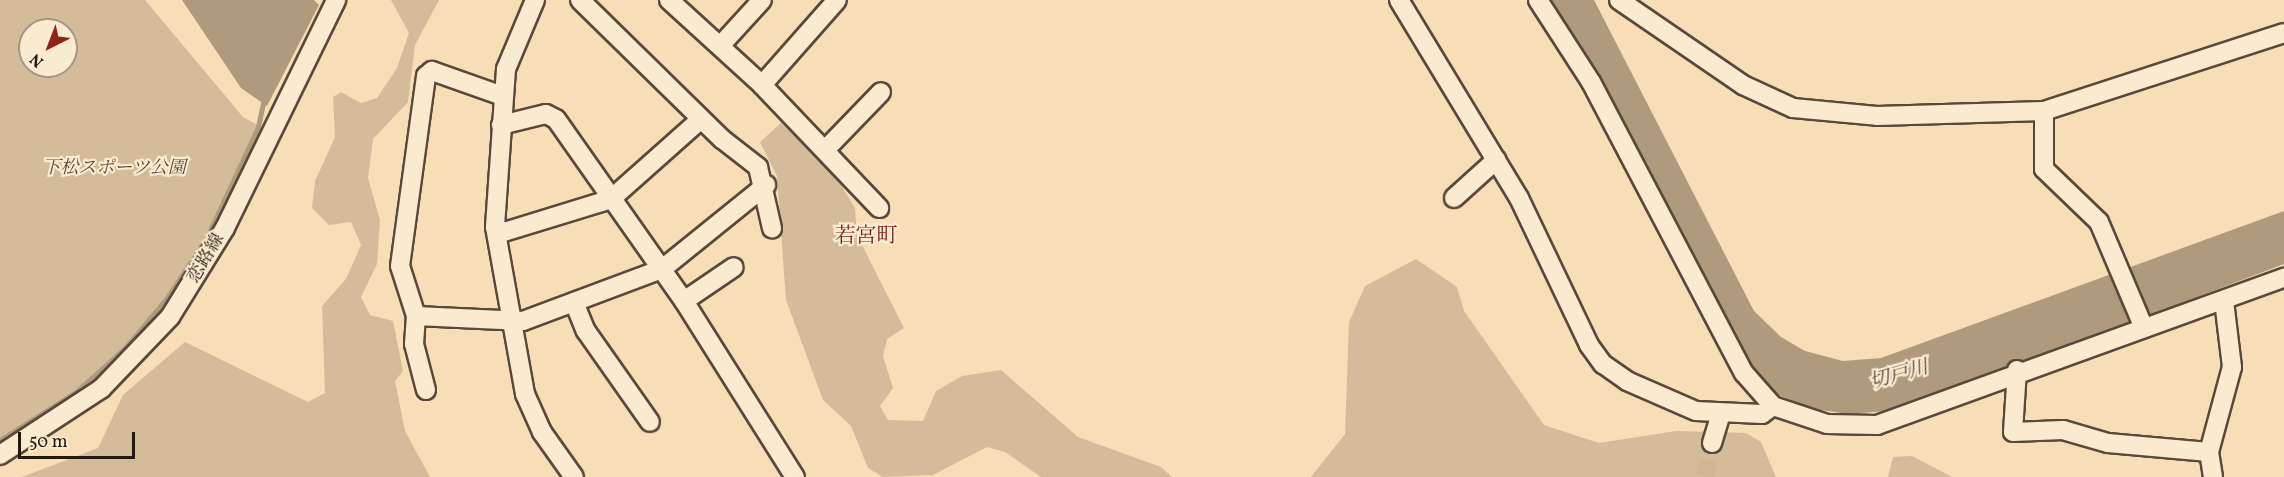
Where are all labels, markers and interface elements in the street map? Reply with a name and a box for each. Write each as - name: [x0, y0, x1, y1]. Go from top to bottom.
- north arrow: [18, 18, 78, 78]
- text: N: [26, 48, 49, 72]
- park label: 下松スポーツ公園: [42, 158, 186, 180]
- district label: 若宮町: [835, 224, 897, 250]
- street label: 恋路線: [184, 230, 230, 288]
- water label: 切戸川: [1867, 356, 1931, 396]
- scale bar: [21, 420, 138, 458]
- text: 50 m: [29, 430, 68, 455]

